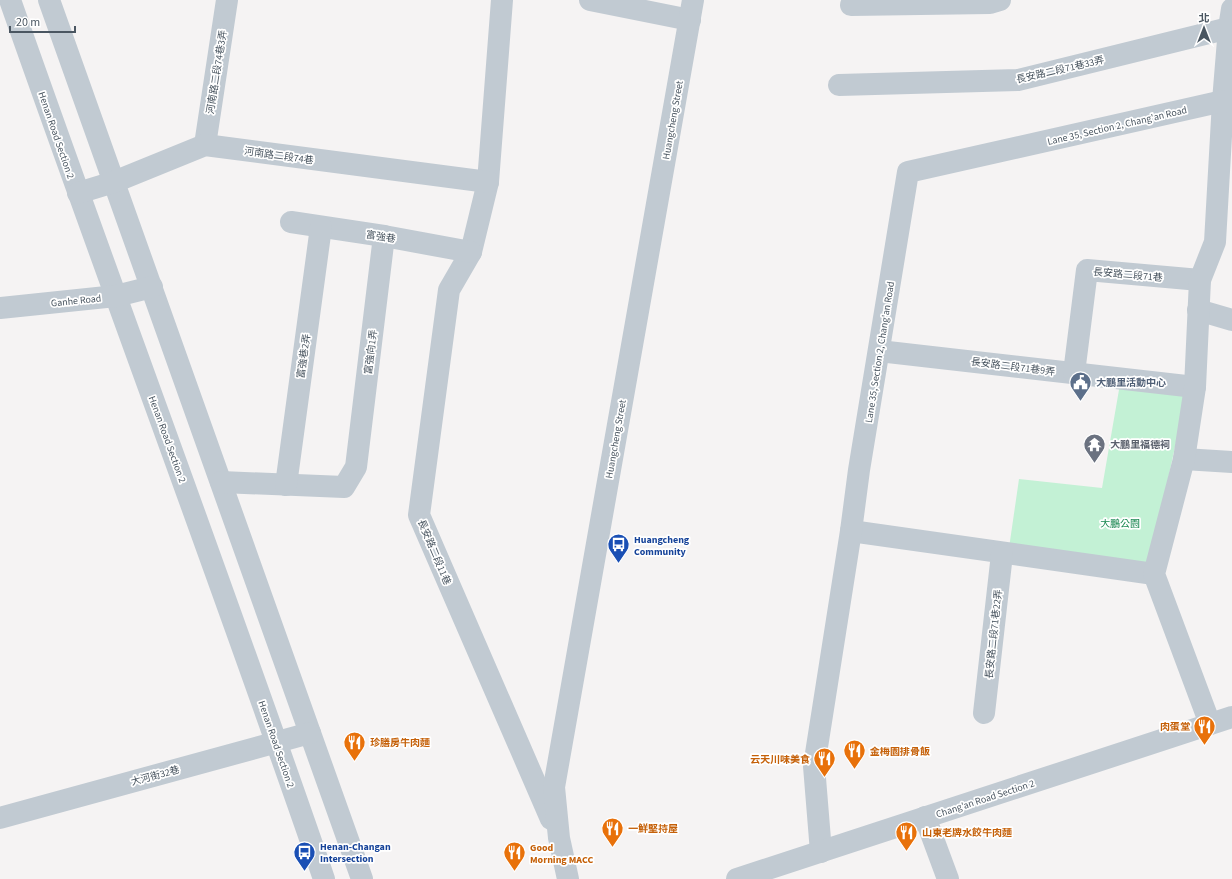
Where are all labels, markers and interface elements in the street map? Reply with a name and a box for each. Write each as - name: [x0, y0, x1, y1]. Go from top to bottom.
- scale bar: [10, 8, 75, 34]
- north arrow: [1184, 8, 1224, 48]
- text: 北: [1199, 11, 1210, 26]
- text: 20 m: [16, 14, 40, 31]
- street label: 河南路二段74巷3弄: [203, 29, 231, 115]
- street label: 長安路二段71巷33弄: [1015, 53, 1106, 87]
- street label: Huangcheng Street: [659, 79, 687, 161]
- street label: Henan Road Section 2: [35, 90, 78, 181]
- street label: Lane 35, Section 2, Chang'an Road: [1046, 103, 1188, 149]
- street label: 河南路二段74巷: [243, 144, 314, 168]
- street label: 富強巷: [365, 228, 397, 246]
- street label: 長安路二段71巷: [1092, 265, 1163, 285]
- street label: Lane 35, Section 2, Chang'an Road: [862, 281, 898, 424]
- street label: Ganhe Road: [50, 291, 102, 311]
- street label: 富強向1弄: [361, 329, 381, 375]
- street label: 富強巷2弄: [294, 333, 314, 379]
- street label: 長安路二段71巷9弄: [970, 355, 1056, 379]
- public building icon: 大鵬里活動中心: [1067, 369, 1093, 402]
- place label: 大鵬里活動中心: [1096, 376, 1166, 390]
- street label: Henan Road Section 2: [145, 394, 189, 485]
- street label: Huangcheng Street: [602, 398, 630, 480]
- temple icon: 大鵬里福德祠: [1082, 431, 1108, 464]
- place label: 大鵬里福德祠: [1110, 438, 1170, 452]
- street label: 長安路二段11巷: [414, 517, 454, 587]
- park label: 大鵬公園: [1100, 517, 1140, 531]
- bus stop icon: Huangcheng Community: [606, 532, 632, 565]
- place label: Huangcheng Community: [634, 533, 690, 559]
- street label: 長安路二段71巷22弄: [982, 589, 1006, 680]
- street label: Henan Road Section 2: [255, 699, 298, 790]
- restaurant icon: 肉蛋堂: [1192, 713, 1218, 746]
- place label: 肉蛋堂: [1160, 720, 1190, 734]
- restaurant icon: 珍膳房牛肉麵: [342, 729, 368, 762]
- place label: 珍膳房牛肉麵: [370, 736, 430, 750]
- restaurant icon: 金梅園排骨飯: [841, 738, 867, 771]
- place label: 金梅園排骨飯: [869, 745, 930, 759]
- restaurant icon: 云天川味美食: [812, 746, 838, 779]
- place label: 云天川味美食: [750, 753, 810, 767]
- street label: 大河街32巷: [129, 763, 181, 789]
- street label: Chang’an Road Section 2: [934, 776, 1036, 822]
- restaurant icon: 一鮮堅持屋: [600, 815, 626, 848]
- restaurant icon: 山東老牌水餃牛肉麵: [894, 819, 920, 852]
- place label: 一鮮堅持屋: [628, 822, 678, 836]
- place label: 山東老牌水餃牛肉麵: [922, 826, 1012, 840]
- bus stop icon: Henan-Changan Intersection: [292, 839, 318, 872]
- place label: Henan-Changan Intersection: [320, 840, 391, 866]
- restaurant icon: Good Morning MACC: [502, 840, 528, 873]
- place label: Good Morning MACC: [530, 841, 593, 867]

